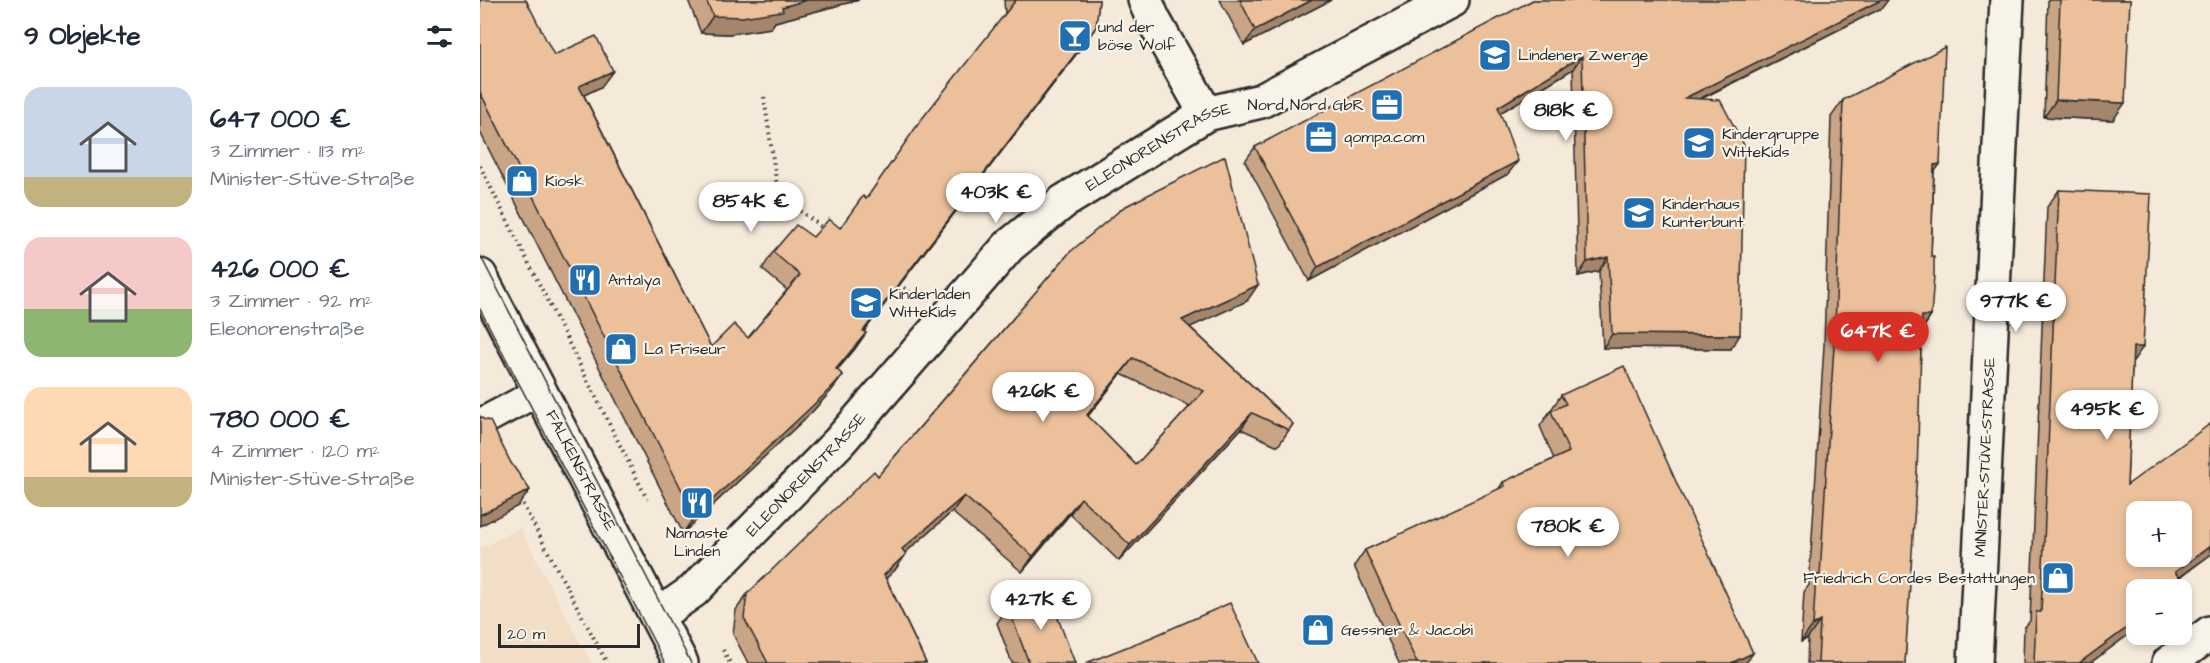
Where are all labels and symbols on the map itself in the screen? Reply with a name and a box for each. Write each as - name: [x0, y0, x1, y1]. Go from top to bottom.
- place label: und der böse Wolf: [1098, 16, 1176, 56]
- bar icon: und der böse Wolf: [1057, 18, 1093, 54]
- school or university icon: Lindener Zwerge: [1477, 37, 1513, 73]
- place label: Lindener Zwerge: [1518, 44, 1648, 67]
- office icon: Nord Nord GbR: [1369, 87, 1405, 123]
- pin: 818K €: [1517, 91, 1615, 142]
- place label: Nord Nord GbR: [1248, 94, 1364, 116]
- street label: ELEONORENSTRASSE: [1081, 97, 1233, 197]
- office icon: qompa.com: [1303, 119, 1339, 155]
- place label: Kindergruppe WitteKids: [1722, 123, 1820, 163]
- school or university icon: Kindergruppe WitteKids: [1681, 125, 1717, 161]
- place label: qompa.com: [1344, 126, 1425, 148]
- shop icon: Kiosk: [504, 163, 540, 199]
- place label: Kiosk: [545, 170, 584, 192]
- pin: 403K €: [947, 173, 1045, 224]
- pin: 854K €: [702, 182, 800, 233]
- place label: Kinderhaus Kunterbunt: [1662, 193, 1744, 233]
- school or university icon: Kinderhaus Kunterbunt: [1621, 195, 1657, 231]
- restaurant icon: Antalya: [567, 262, 603, 298]
- place label: Antalya: [608, 269, 660, 292]
- pin: 977K €: [1967, 282, 2065, 333]
- place label: Kinderladen WitteKids: [889, 283, 970, 323]
- school or university icon: Kinderladen WitteKids: [848, 285, 884, 321]
- pin: 647K €: [1829, 312, 1927, 363]
- shop icon: La Friseur: [603, 331, 639, 367]
- place label: La Friseur: [644, 338, 726, 360]
- street label: MINISTER-STÜVE-STRASSE: [1969, 356, 2001, 558]
- pin: 426K €: [994, 372, 1092, 423]
- pin: 495K €: [2058, 390, 2156, 441]
- street label: FALKENSTRASSE: [540, 406, 622, 535]
- street label: ELEONORENSTRASSE: [741, 407, 871, 542]
- restaurant icon: Namaste Linden: [679, 485, 715, 521]
- pin: 780K €: [1519, 507, 1617, 558]
- place label: Namaste Linden: [666, 522, 728, 562]
- shop icon: Friedrich Cordes Bestattungen: [2040, 560, 2076, 596]
- place label: Friedrich Cordes Bestattungen: [1803, 567, 2035, 590]
- pin: 427K €: [992, 580, 1090, 631]
- shop icon: Gessner & Jacobi: [1300, 612, 1336, 648]
- place label: Gessner & Jacobi: [1341, 619, 1474, 641]
- scale bar: [498, 621, 640, 648]

